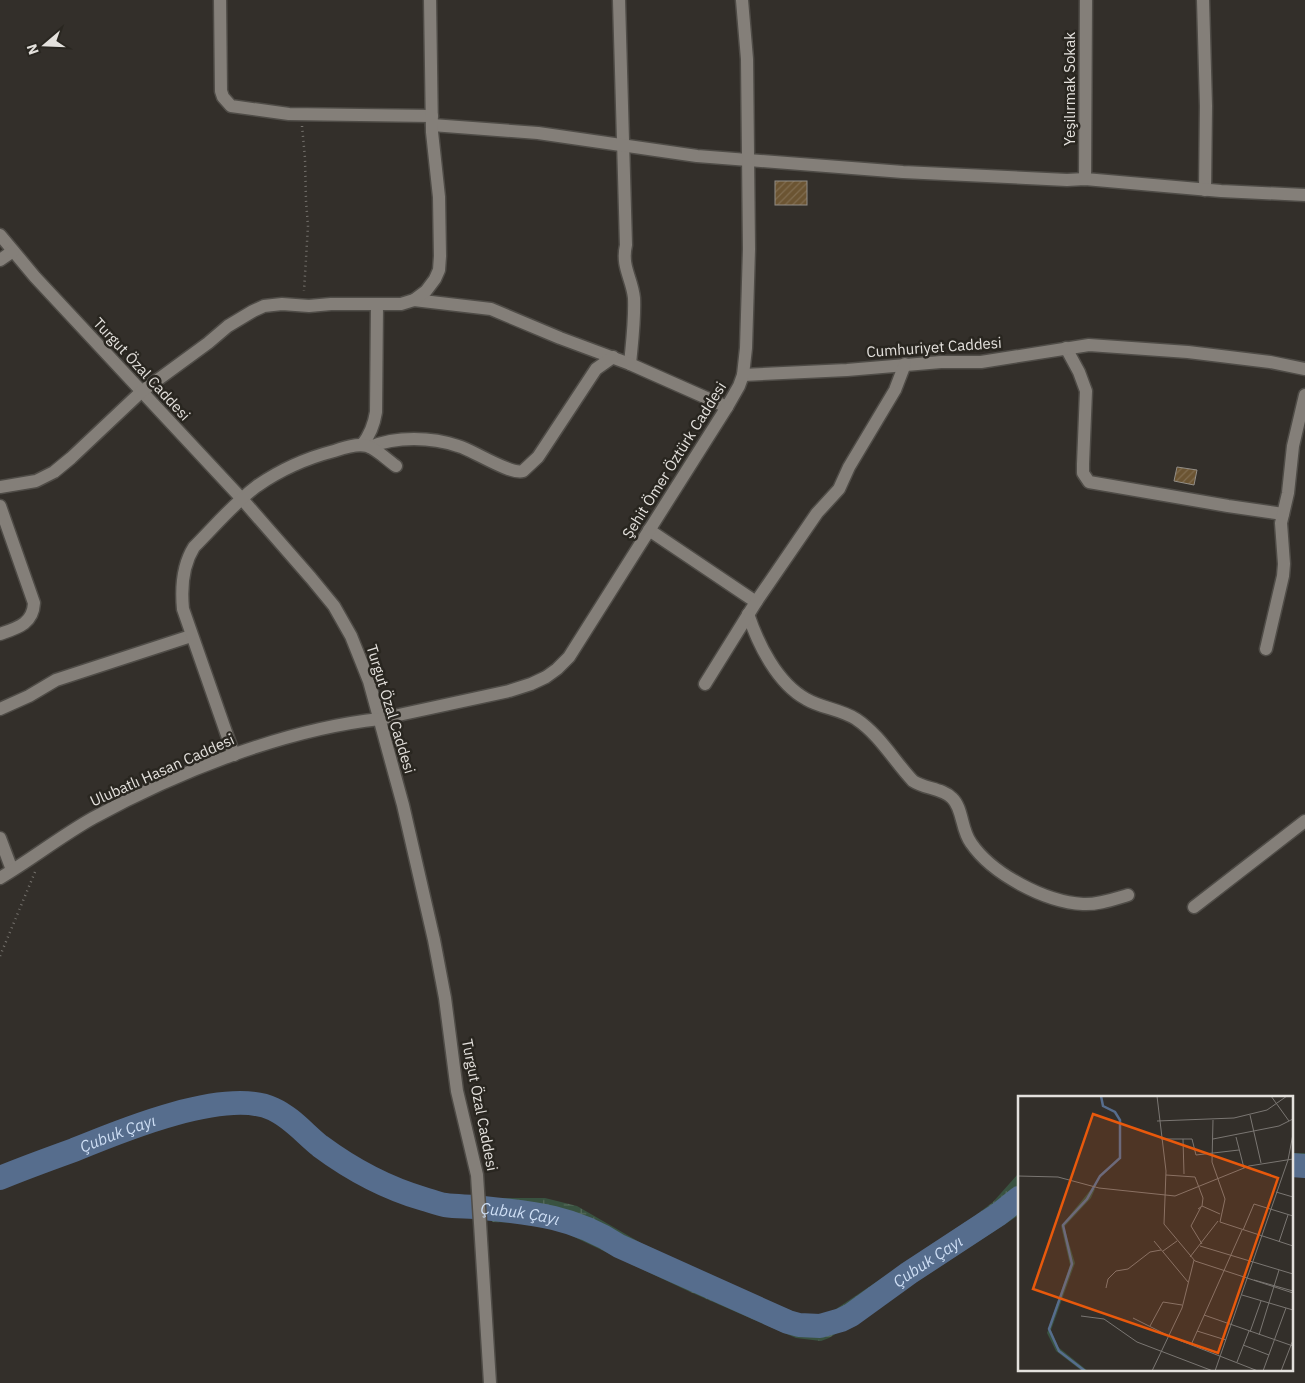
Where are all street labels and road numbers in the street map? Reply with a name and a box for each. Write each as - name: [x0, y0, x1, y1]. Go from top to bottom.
- street label: Yeşilırmak Sokak: [1060, 32, 1079, 146]
- street label: Turgut Özal Caddesi: [89, 314, 195, 424]
- street label: Cumhuriyet Caddesi: [866, 333, 1002, 361]
- street label: Şehit Ömer Öztürk Caddesi: [618, 378, 730, 542]
- street label: Turgut Özal Caddesi: [362, 642, 420, 776]
- street label: Ulubatlı Hasan Caddesi: [87, 730, 237, 810]
- street label: Turgut Özal Caddesi: [458, 1037, 502, 1173]

